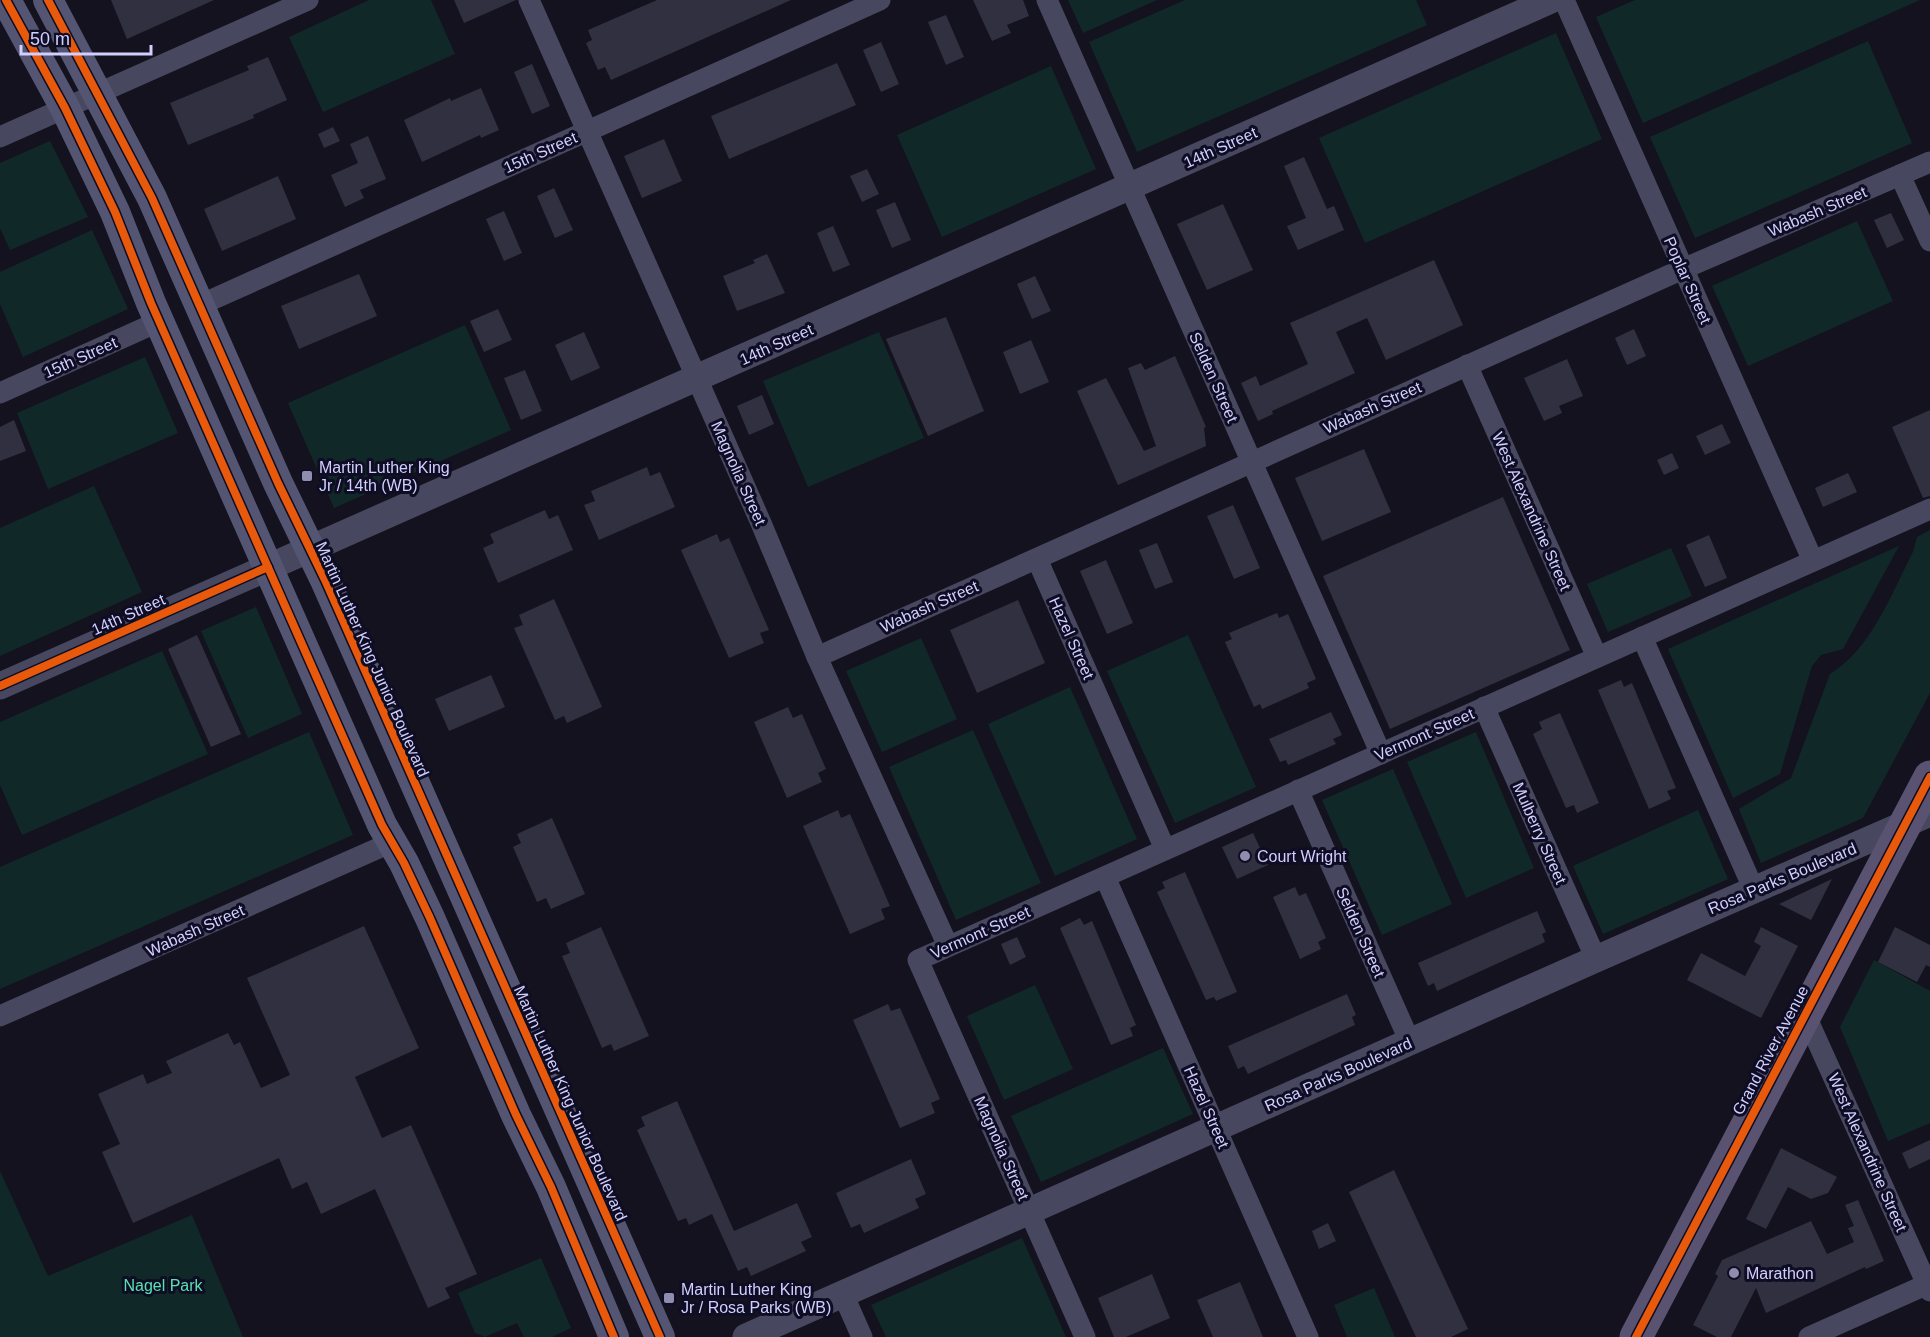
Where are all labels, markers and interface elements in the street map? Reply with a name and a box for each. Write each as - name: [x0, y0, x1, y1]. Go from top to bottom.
- scale bar: [21, 18, 152, 56]
- text: 50 m: [30, 29, 70, 49]
- street label: 14th Street: [1181, 124, 1260, 171]
- street label: 15th Street: [501, 129, 580, 176]
- street label: Wabash Street: [1765, 183, 1869, 240]
- street label: Poplar Street: [1661, 234, 1715, 327]
- street label: 14th Street: [737, 321, 816, 368]
- street label: Selden Street: [1186, 329, 1241, 425]
- street label: 15th Street: [41, 334, 120, 381]
- street label: Wabash Street: [1321, 378, 1424, 437]
- street label: Magnolia Street: [708, 419, 769, 528]
- street label: West Alexandrine Street: [1489, 429, 1574, 593]
- place label: Martin Luther King Jr / 14th (WB): [319, 459, 450, 494]
- marker: Martin Luther King Jr / 14th (WB): [300, 469, 314, 483]
- street label: Martin Luther King Junior Boulevard: [313, 539, 432, 779]
- street label: Wabash Street: [878, 577, 981, 636]
- street label: 14th Street: [89, 591, 168, 638]
- street label: Hazel Street: [1046, 595, 1097, 682]
- street label: Vermont Street: [1372, 705, 1477, 764]
- street label: Mulberry Street: [1510, 780, 1570, 887]
- street label: Rosa Parks Boulevard: [1706, 840, 1859, 917]
- place label: Court Wright: [1257, 848, 1347, 865]
- marker: Court Wright: [1238, 849, 1252, 863]
- street label: Selden Street: [1333, 884, 1388, 980]
- street label: Wabash Street: [144, 901, 247, 960]
- street label: Vermont Street: [928, 903, 1033, 962]
- street label: Martin Luther King Junior Boulevard: [511, 983, 630, 1223]
- street label: Grand River Avenue: [1729, 983, 1812, 1118]
- street label: Rosa Parks Boulevard: [1262, 1034, 1414, 1115]
- street label: Hazel Street: [1181, 1064, 1232, 1151]
- street label: West Alexandrine Street: [1825, 1070, 1910, 1234]
- street label: Magnolia Street: [971, 1094, 1032, 1203]
- place label: Marathon: [1746, 1265, 1814, 1282]
- marker: Marathon: [1727, 1266, 1741, 1280]
- park label: Nagel Park: [123, 1277, 204, 1294]
- place label: Martin Luther King Jr / Rosa Parks (WB): [681, 1281, 831, 1316]
- marker: Martin Luther King Jr / Rosa Parks (WB): [662, 1291, 676, 1305]

